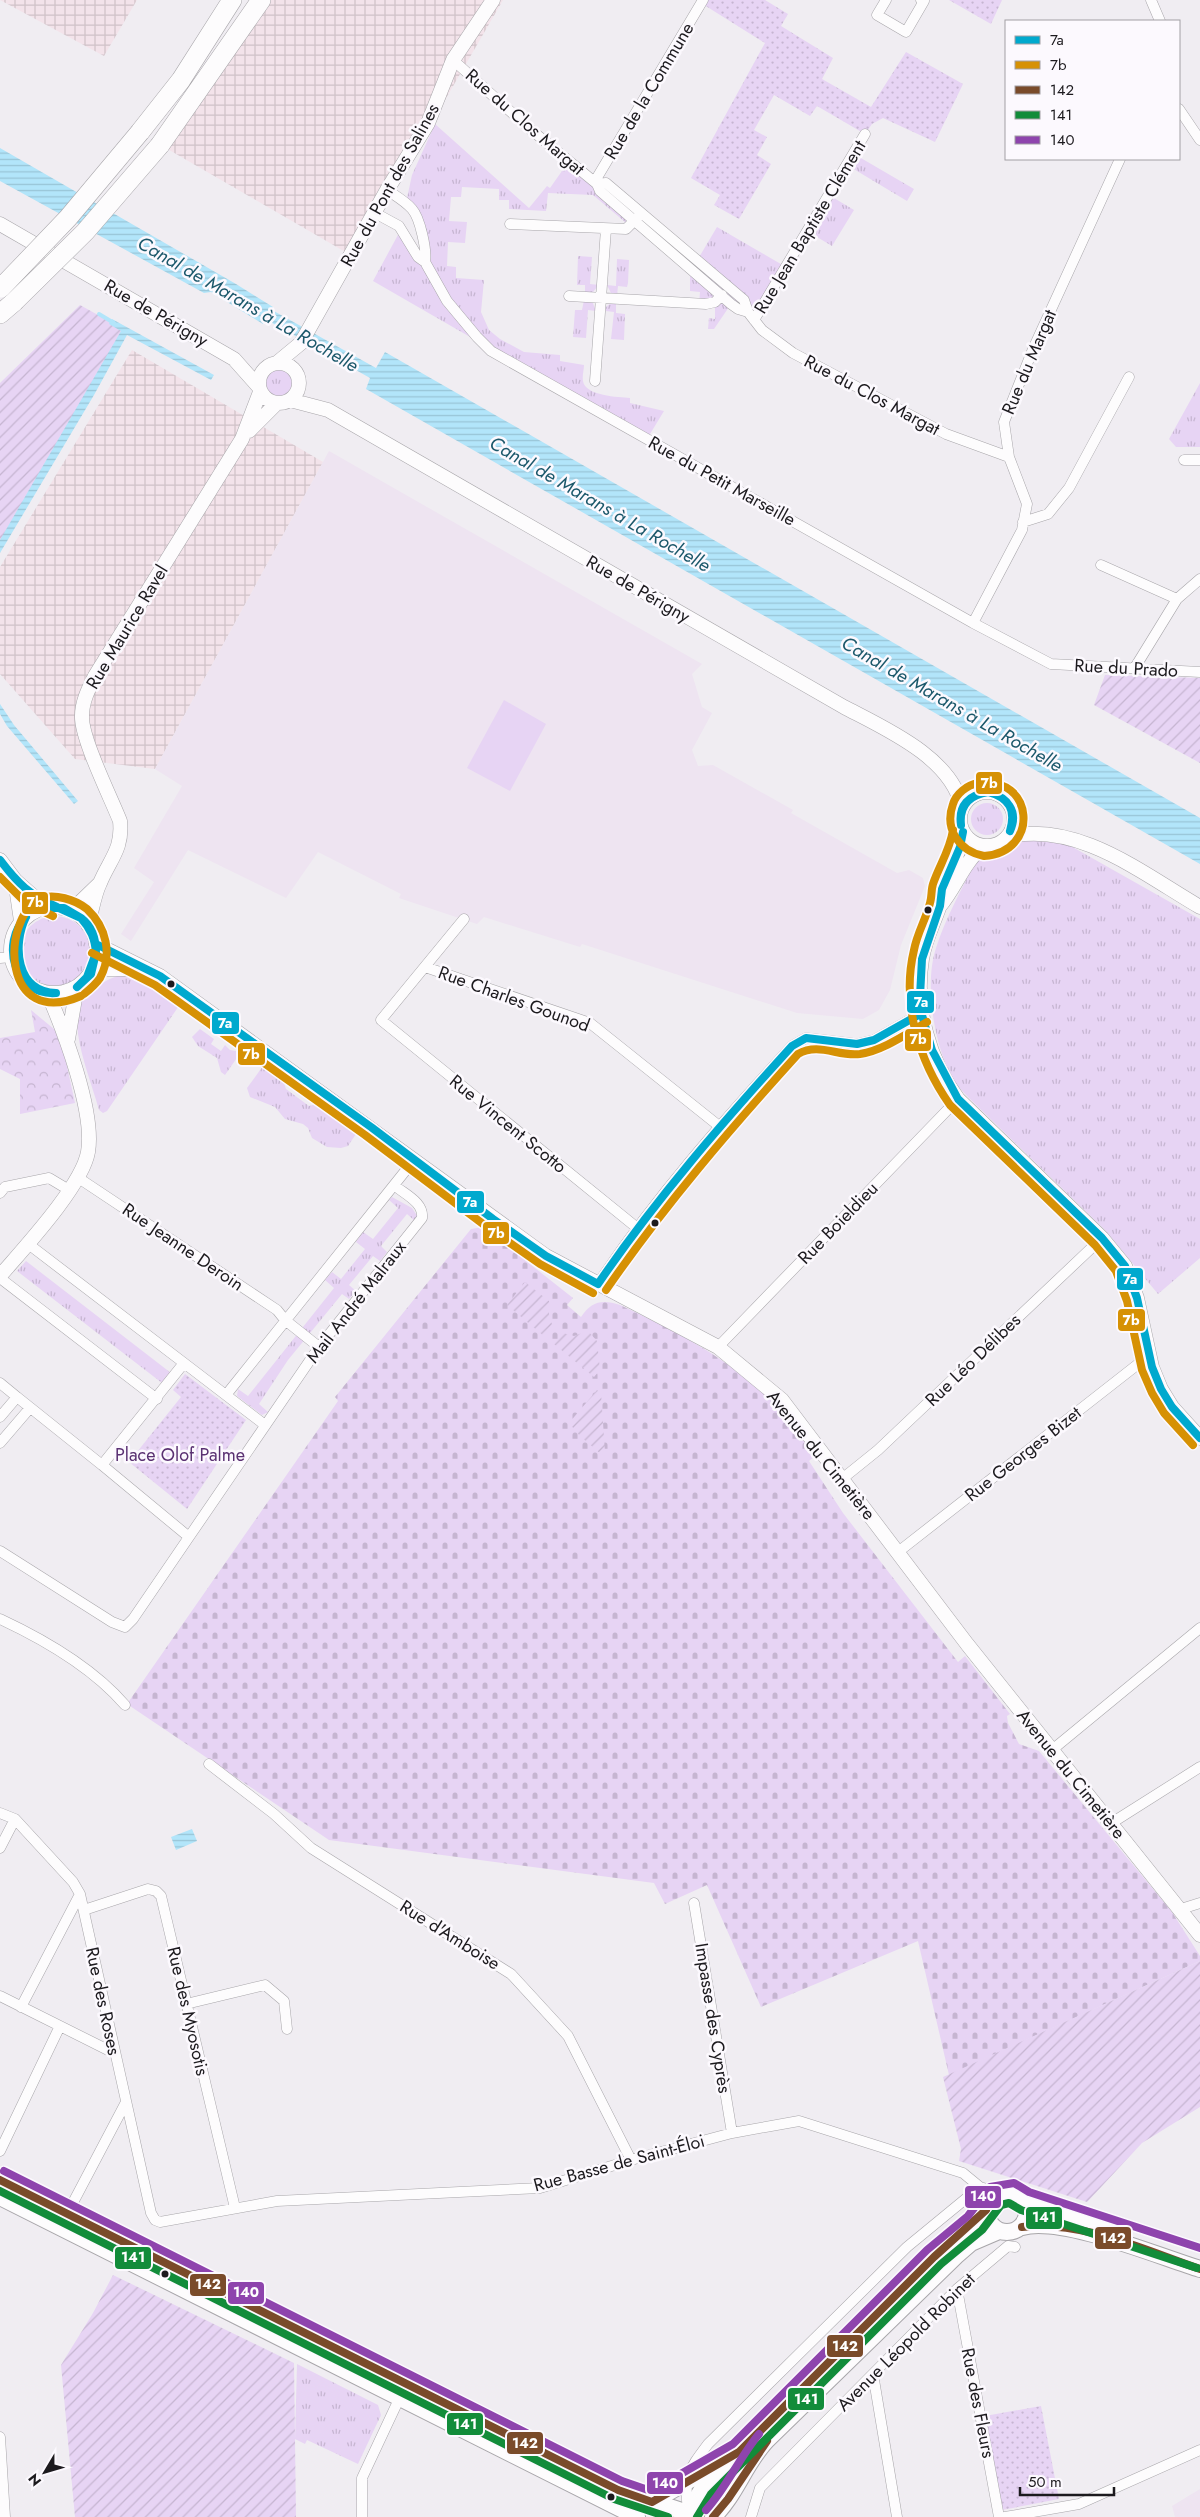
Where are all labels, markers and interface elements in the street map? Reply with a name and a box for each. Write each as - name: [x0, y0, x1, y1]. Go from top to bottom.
- street label: Rue de la Commune: [598, 18, 700, 164]
- legend: [1005, 20, 1180, 160]
- text: 7a: [1050, 29, 1064, 51]
- text: 7b: [1050, 54, 1067, 76]
- street label: Rue du Clos Margat: [460, 63, 591, 182]
- text: 142: [1050, 79, 1074, 101]
- street label: Rue du Pont des Salines: [334, 99, 446, 271]
- text: 141: [1050, 104, 1072, 126]
- text: 140: [1050, 129, 1075, 151]
- street label: Rue Jean Baptiste Clément: [748, 135, 873, 319]
- water label: Canal de Marans à La Rochelle: [132, 230, 364, 379]
- street label: Rue de Périgny: [99, 273, 213, 353]
- street label: Rue du Margat: [995, 305, 1063, 418]
- street label: Rue du Clos Margat: [799, 348, 945, 442]
- water label: Canal de Marans à La Rochelle: [484, 430, 716, 579]
- street label: Rue du Petit Marseille: [644, 430, 800, 532]
- street label: Rue de Périgny: [581, 549, 695, 629]
- street label: Rue Maurice Ravel: [80, 560, 174, 694]
- water label: Canal de Marans à La Rochelle: [836, 630, 1068, 779]
- street label: Rue du Prado: [1074, 652, 1179, 684]
- line badge: 7b: [975, 771, 1003, 795]
- text: 7b: [980, 773, 998, 793]
- line badge: 7b: [21, 891, 49, 915]
- text: 7b: [26, 892, 44, 912]
- unlabelled marker: [923, 905, 933, 915]
- street label: Rue Charles Gounod: [435, 959, 593, 1039]
- unlabelled marker: [166, 979, 176, 989]
- line badge: 7a: [906, 990, 935, 1014]
- text: 7a: [914, 992, 928, 1012]
- line badge: 7a: [211, 1011, 240, 1035]
- text: 7a: [218, 1013, 232, 1033]
- line badge: 7b: [904, 1028, 932, 1052]
- text: 7b: [909, 1029, 927, 1049]
- line badge: 7b: [237, 1042, 266, 1066]
- text: 7b: [242, 1044, 260, 1064]
- street label: Rue Vincent Scotto: [444, 1069, 572, 1180]
- street label: Rue Boieldieu: [792, 1176, 884, 1270]
- line badge: 7a: [456, 1190, 485, 1214]
- text: 7a: [463, 1192, 477, 1212]
- street label: Rue Jeanne Deroin: [117, 1197, 249, 1297]
- unlabelled marker: [650, 1218, 660, 1228]
- line badge: 7b: [482, 1221, 510, 1245]
- text: 7b: [487, 1223, 505, 1243]
- street label: Mail André Malraux: [300, 1235, 412, 1369]
- line badge: 7a: [1116, 1267, 1144, 1291]
- text: 7a: [1123, 1269, 1137, 1289]
- street label: Rue Léo Délibes: [919, 1308, 1027, 1412]
- line badge: 7b: [1117, 1308, 1146, 1332]
- text: 7b: [1122, 1310, 1140, 1330]
- street label: Avenue du Cimetière: [760, 1385, 882, 1525]
- street label: Rue Georges Bizet: [959, 1400, 1087, 1508]
- park label: Place Olof Palme: [115, 1442, 245, 1468]
- street label: Avenue du Cimetière: [1010, 1704, 1132, 1844]
- street label: Rue d'Amboise: [395, 1894, 505, 1976]
- street label: Impasse des Cyprès: [688, 1941, 738, 2095]
- street label: Rue des Roses: [79, 1944, 127, 2058]
- street label: Rue des Myosotis: [161, 1944, 215, 2078]
- street label: Rue Basse de Saint-Éloi: [530, 2128, 708, 2198]
- line badge: 140: [964, 2185, 1002, 2209]
- text: 140: [970, 2186, 996, 2206]
- line badge: 141: [1025, 2206, 1063, 2230]
- text: 141: [1032, 2207, 1056, 2227]
- line badge: 142: [1094, 2226, 1132, 2250]
- text: 142: [1100, 2228, 1126, 2248]
- line badge: 141: [114, 2246, 152, 2270]
- text: 141: [121, 2247, 145, 2267]
- street label: Avenue Léopold Robinet: [831, 2266, 982, 2417]
- unlabelled marker: [160, 2269, 170, 2279]
- line badge: 142: [189, 2273, 227, 2297]
- text: 142: [195, 2274, 221, 2294]
- line badge: 140: [227, 2281, 265, 2305]
- text: 140: [233, 2282, 259, 2302]
- line badge: 142: [826, 2334, 864, 2358]
- text: 142: [832, 2336, 858, 2356]
- street label: Rue des Fleurs: [955, 2346, 1001, 2460]
- line badge: 141: [787, 2387, 825, 2411]
- text: 141: [794, 2389, 818, 2409]
- line badge: 141: [446, 2412, 484, 2436]
- text: 141: [453, 2414, 477, 2434]
- line badge: 142: [506, 2431, 544, 2455]
- text: 142: [512, 2433, 538, 2453]
- north arrow: [20, 2447, 70, 2497]
- scale bar: [1020, 2464, 1114, 2496]
- text: N: [23, 2469, 46, 2491]
- line badge: 140: [646, 2471, 684, 2495]
- text: 50 m: [1028, 2471, 1062, 2493]
- text: 140: [652, 2473, 678, 2493]
- unlabelled marker: [606, 2492, 616, 2502]

